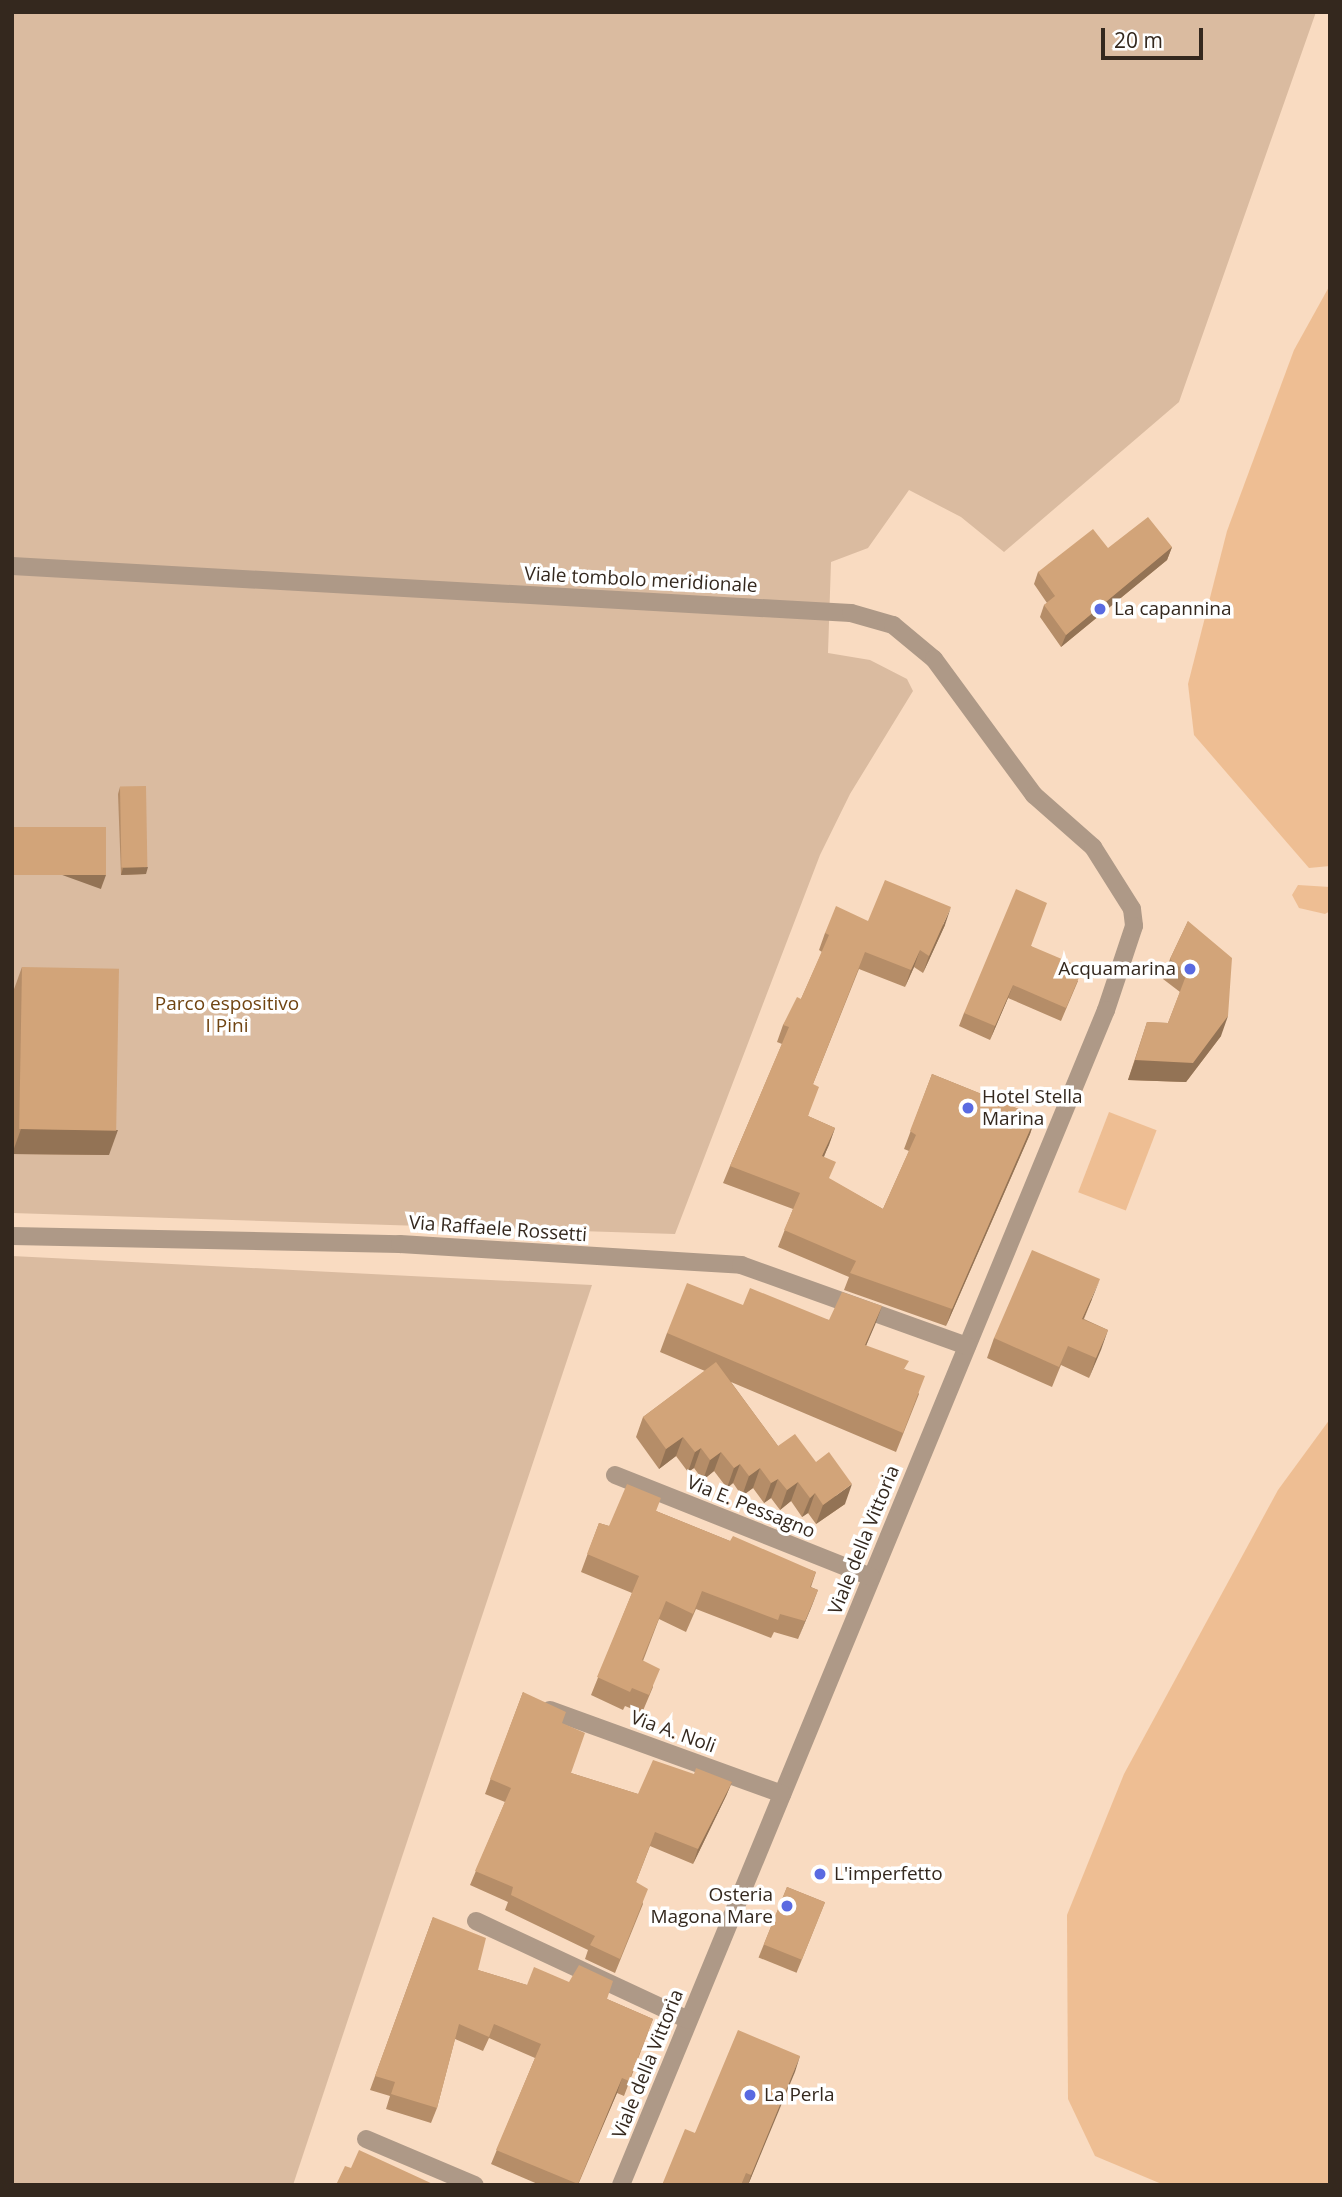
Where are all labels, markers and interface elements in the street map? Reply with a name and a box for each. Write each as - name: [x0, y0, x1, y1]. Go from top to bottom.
- scale bar: [1104, 14, 1206, 58]
- text: 20 m: [1114, 26, 1163, 54]
- street label: Viale tombolo meridionale: [524, 563, 758, 597]
- place label: La capannina: [1114, 598, 1232, 620]
- marker: La capannina: [1092, 601, 1108, 617]
- place label: Acquamarina: [1058, 958, 1176, 980]
- marker: Acquamarina: [1182, 961, 1198, 977]
- park label: Parco espositivo I Pini: [155, 993, 299, 1037]
- place label: Hotel Stella Marina: [982, 1086, 1083, 1130]
- marker: Hotel Stella Marina: [960, 1100, 976, 1116]
- street label: Via Raffaele Rossetti: [408, 1211, 588, 1247]
- street label: Viale della Vittoria: [824, 1462, 904, 1618]
- street label: Via E. Pessagno: [684, 1471, 818, 1543]
- street label: Via A. Noli: [627, 1706, 719, 1758]
- place label: L'imperfetto: [834, 1863, 943, 1885]
- marker: L'imperfetto: [812, 1866, 828, 1882]
- place label: Osteria Magona Mare: [650, 1884, 773, 1928]
- marker: Osteria Magona Mare: [779, 1898, 795, 1914]
- street label: Viale della Vittoria: [608, 1986, 688, 2142]
- place label: La Perla: [764, 2084, 835, 2106]
- marker: La Perla: [742, 2087, 758, 2103]

